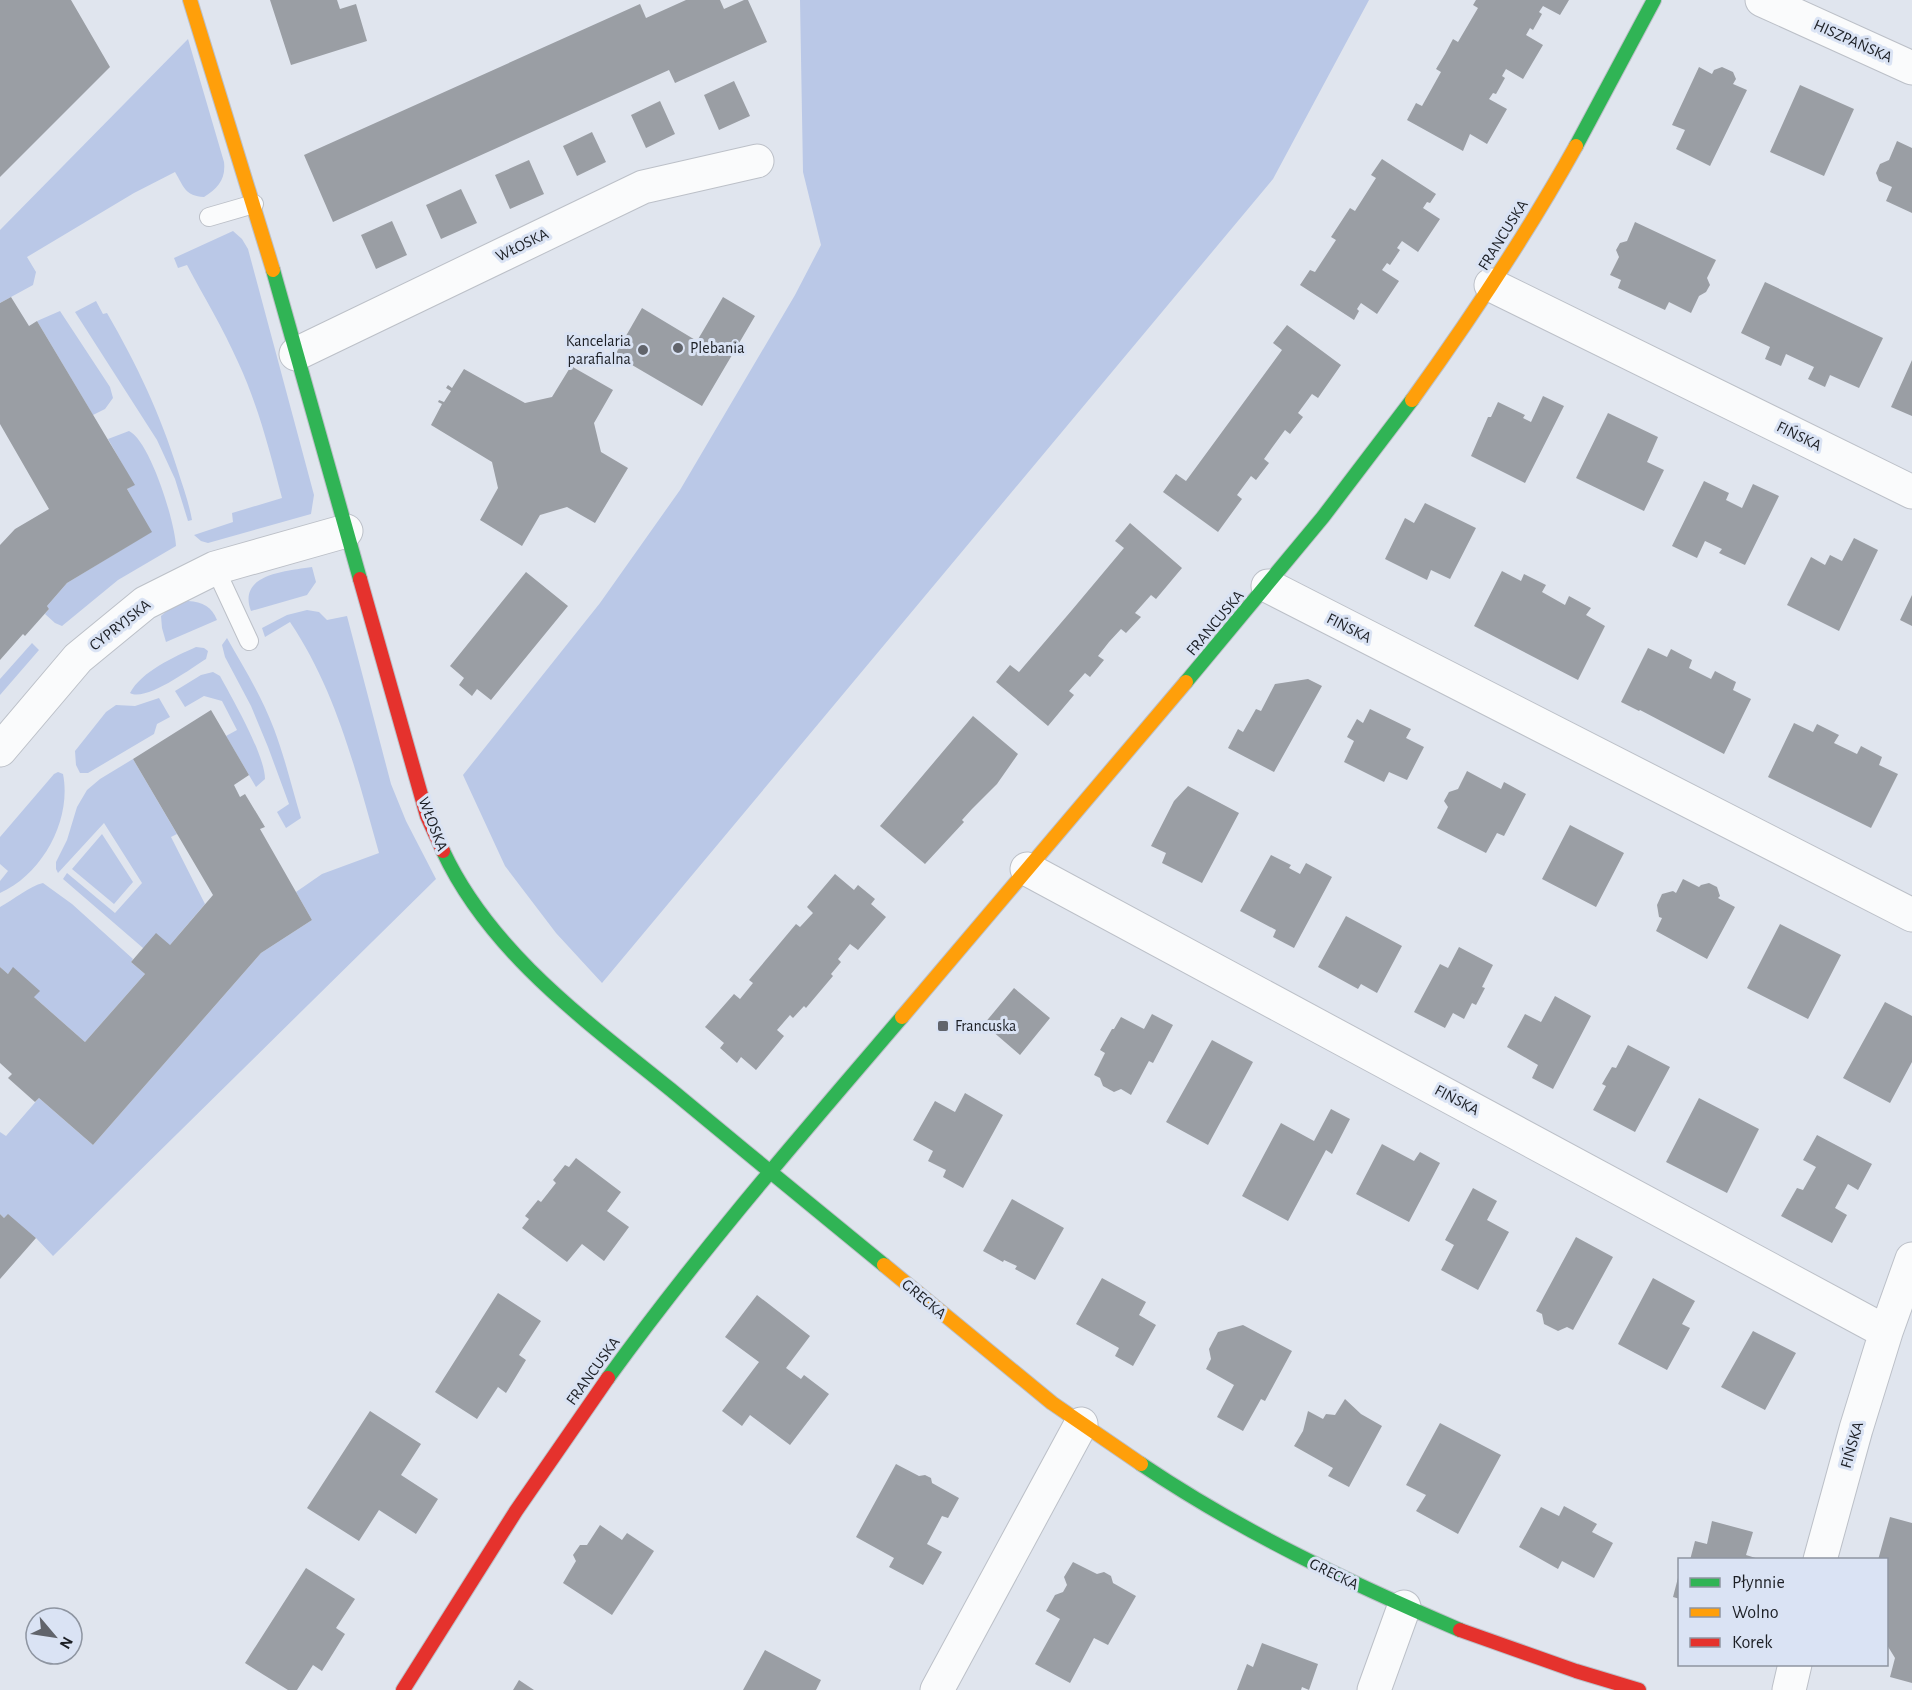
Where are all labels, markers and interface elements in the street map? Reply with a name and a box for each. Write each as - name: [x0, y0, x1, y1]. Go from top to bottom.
- street label: HISZPAŃSKA: [1811, 15, 1896, 65]
- street label: FRANCUSKA: [1475, 197, 1531, 273]
- street label: WŁOSKA: [493, 225, 551, 265]
- place label: Kancelaria parafialna: [566, 333, 631, 367]
- place label: Plebania: [690, 340, 745, 356]
- marker: Plebania: [671, 341, 685, 355]
- marker: Kancelaria parafialna: [636, 343, 650, 357]
- street label: FIŃSKA: [1774, 417, 1825, 454]
- street label: FRANCUSKA: [1183, 587, 1247, 659]
- street label: CYPRYJSKA: [87, 596, 153, 654]
- street label: FIŃSKA: [1324, 608, 1375, 646]
- street label: WŁOSKA: [415, 795, 451, 853]
- place label: Francuska: [955, 1018, 1016, 1034]
- marker: Francuska: [936, 1019, 950, 1033]
- street label: FIŃSKA: [1432, 1080, 1483, 1118]
- street label: GRECKA: [899, 1276, 949, 1322]
- street label: FRANCUSKA: [563, 1334, 623, 1408]
- street label: FIŃSKA: [1836, 1419, 1866, 1470]
- street label: GRECKA: [1307, 1555, 1361, 1593]
- legend: [1678, 1558, 1888, 1666]
- text: Płynnie: [1732, 1574, 1785, 1592]
- text: Wolno: [1732, 1604, 1779, 1622]
- north arrow: [24, 1606, 84, 1666]
- text: N: [57, 1634, 76, 1652]
- text: Korek: [1732, 1634, 1773, 1652]

